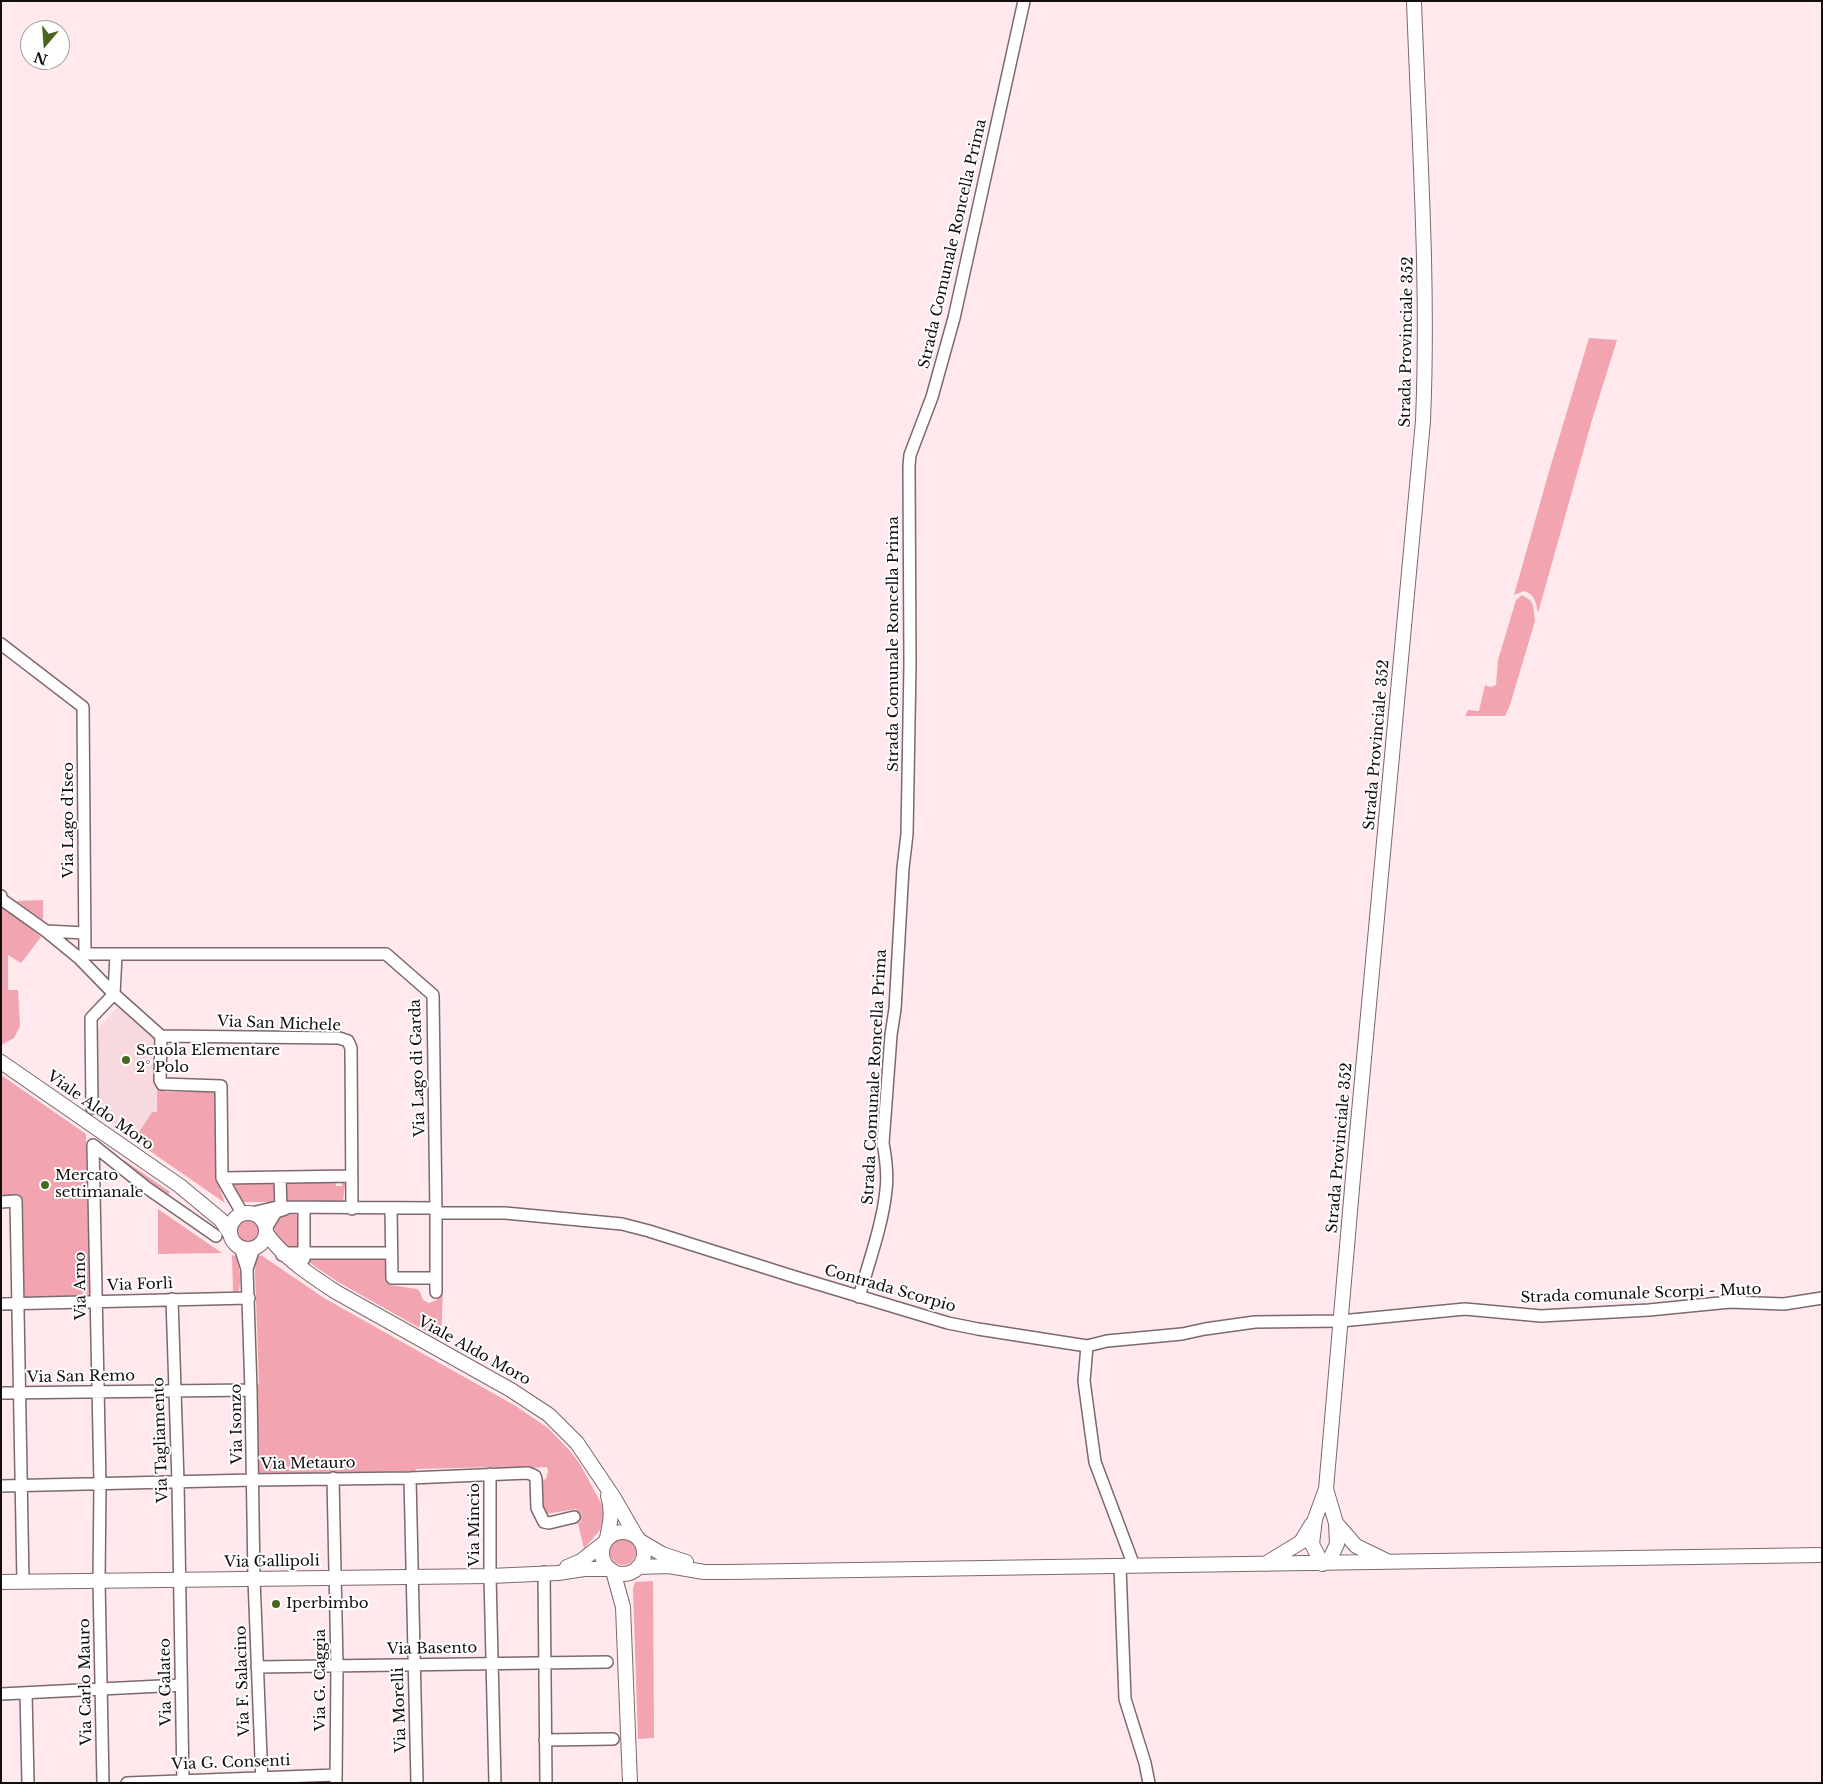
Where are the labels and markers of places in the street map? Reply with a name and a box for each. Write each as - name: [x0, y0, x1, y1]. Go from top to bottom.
- place label: Scuola Elementare 2° Polo: [136, 1042, 280, 1077]
- marker: Scuola Elementare 2° Polo: [120, 1054, 132, 1066]
- place label: Mercato settimanale: [55, 1167, 143, 1202]
- marker: Mercato settimanale: [39, 1179, 51, 1191]
- place label: Iperbimbo: [286, 1595, 369, 1613]
- marker: Iperbimbo: [270, 1598, 282, 1610]

